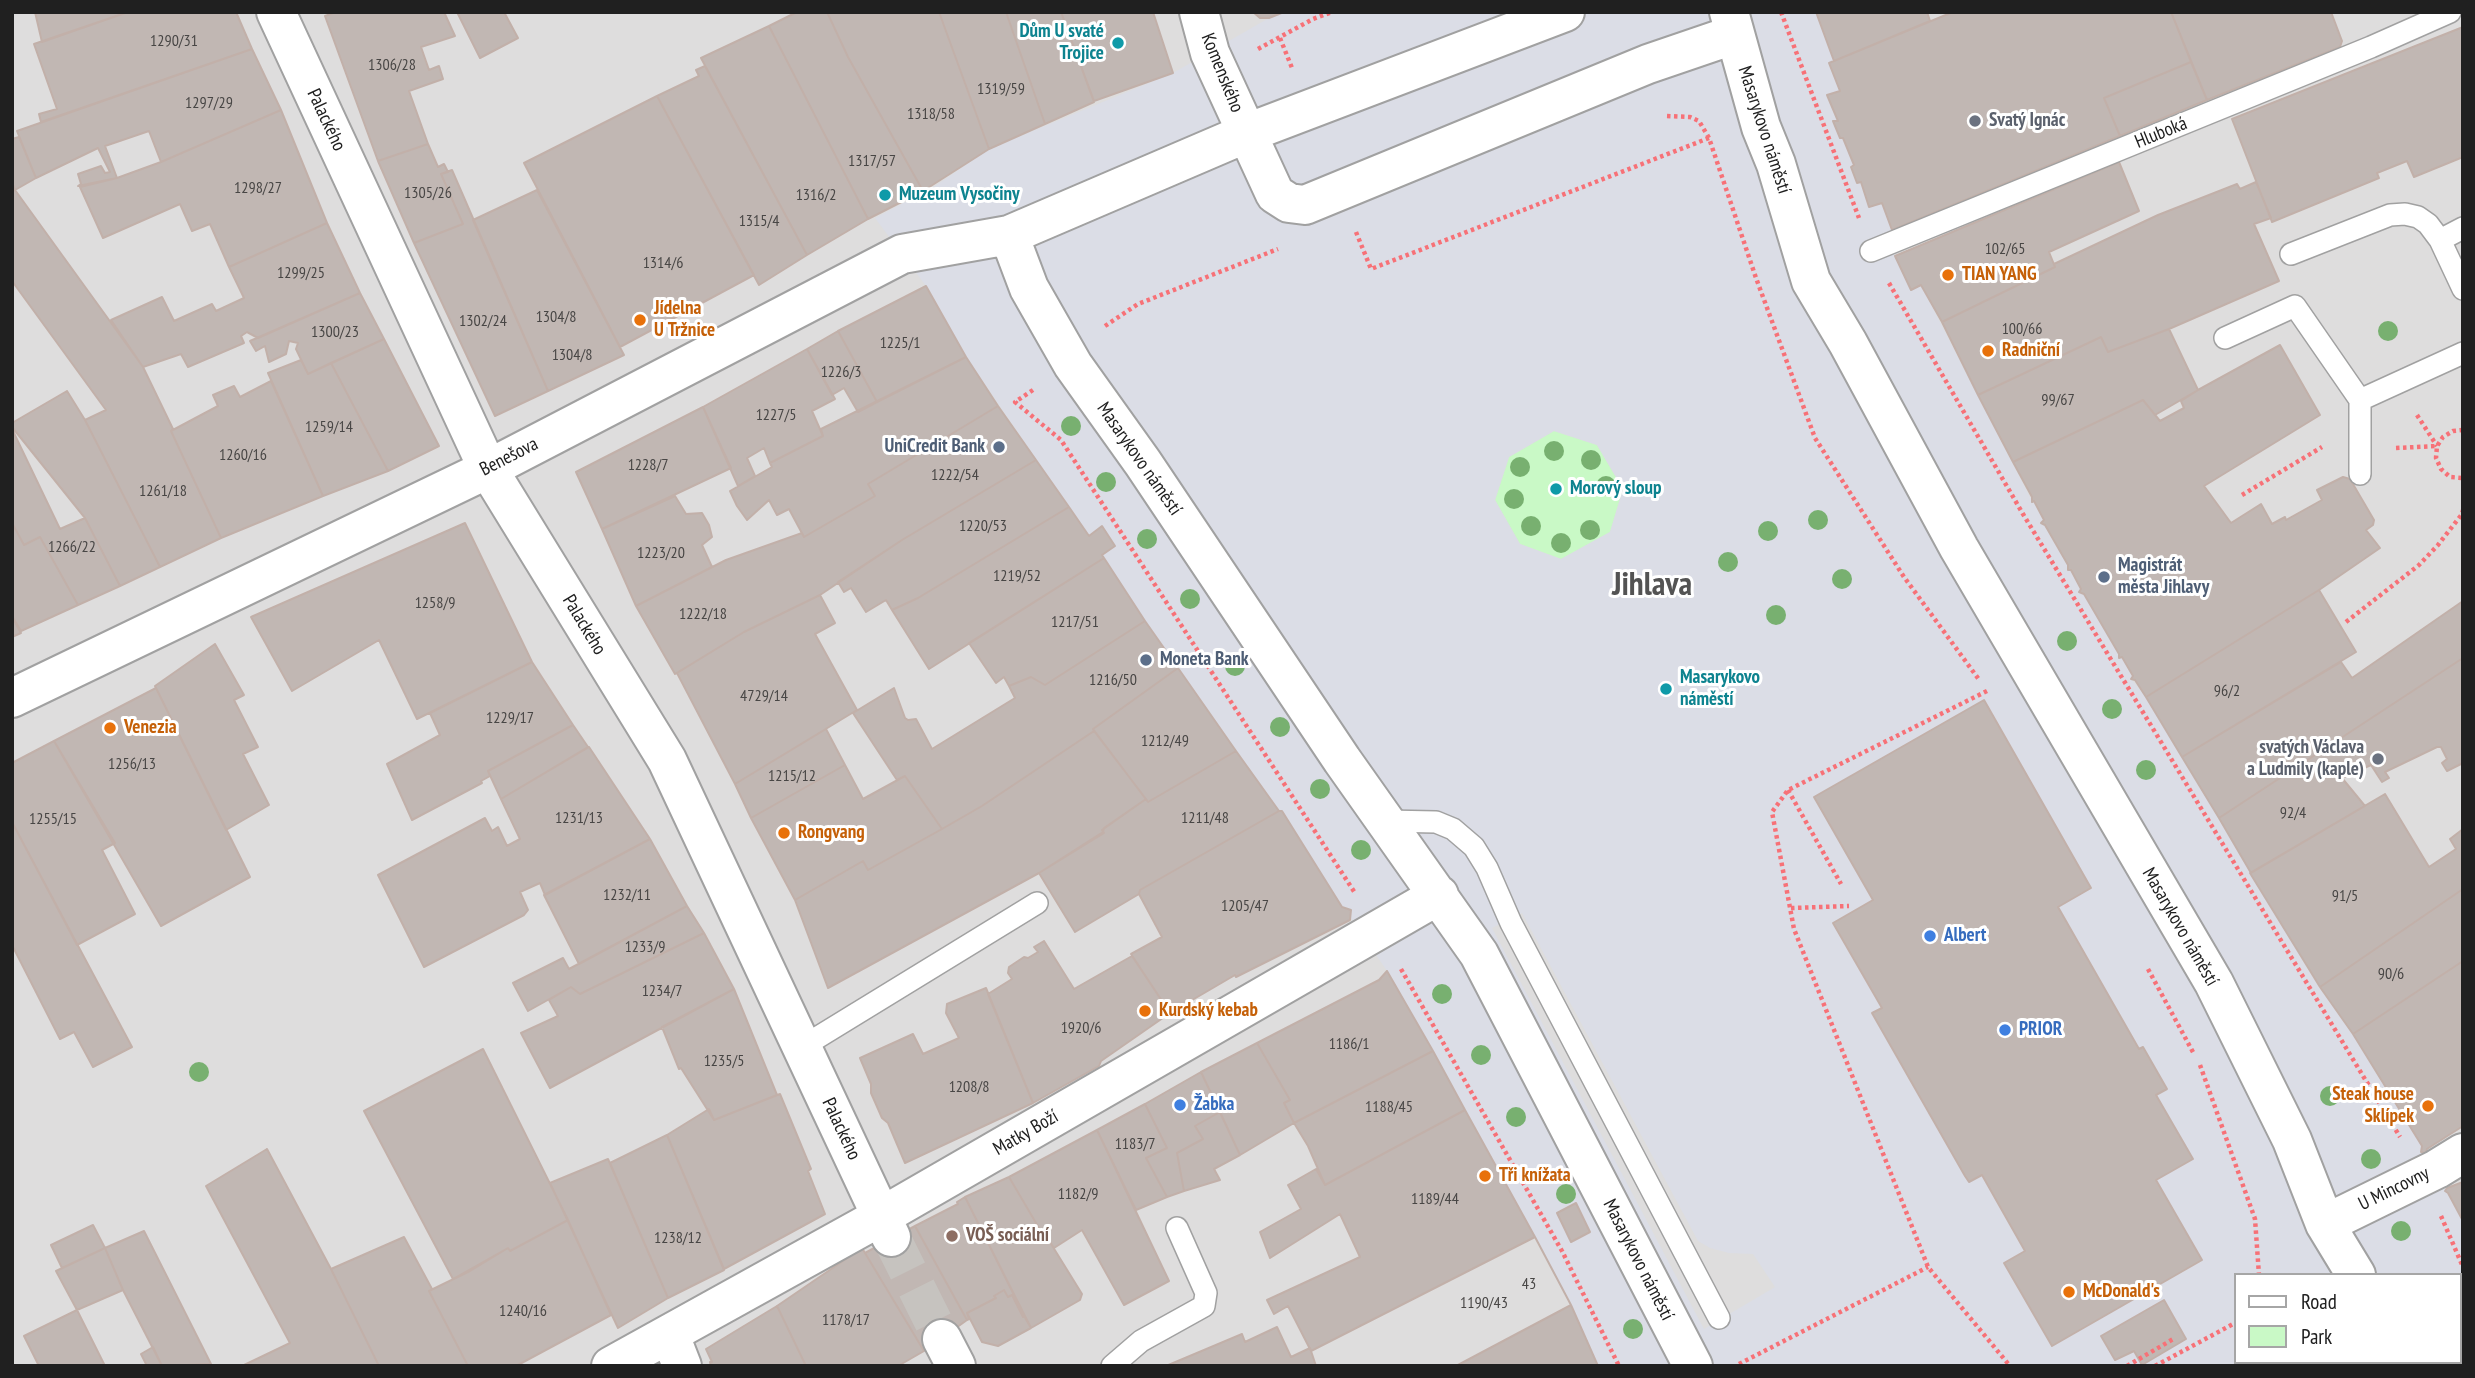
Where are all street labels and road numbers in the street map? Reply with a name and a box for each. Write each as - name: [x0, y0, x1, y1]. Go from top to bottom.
- street label: Komenského: [1196, 30, 1248, 116]
- street label: Masarykovo náměstí: [1733, 63, 1795, 197]
- street label: Palackého: [302, 85, 350, 155]
- street label: Hluboká: [2132, 112, 2190, 154]
- street label: Masarykovo náměstí: [1092, 398, 1186, 520]
- street label: Benešova: [476, 433, 542, 481]
- street label: Palackého: [557, 591, 611, 659]
- street label: Masarykovo náměstí: [2137, 864, 2223, 990]
- street label: Palackého: [817, 1094, 865, 1164]
- street label: Matky Boží: [989, 1105, 1063, 1161]
- street label: U Mincovny: [2355, 1162, 2433, 1216]
- street label: Masarykovo náměstí: [1598, 1196, 1678, 1324]

